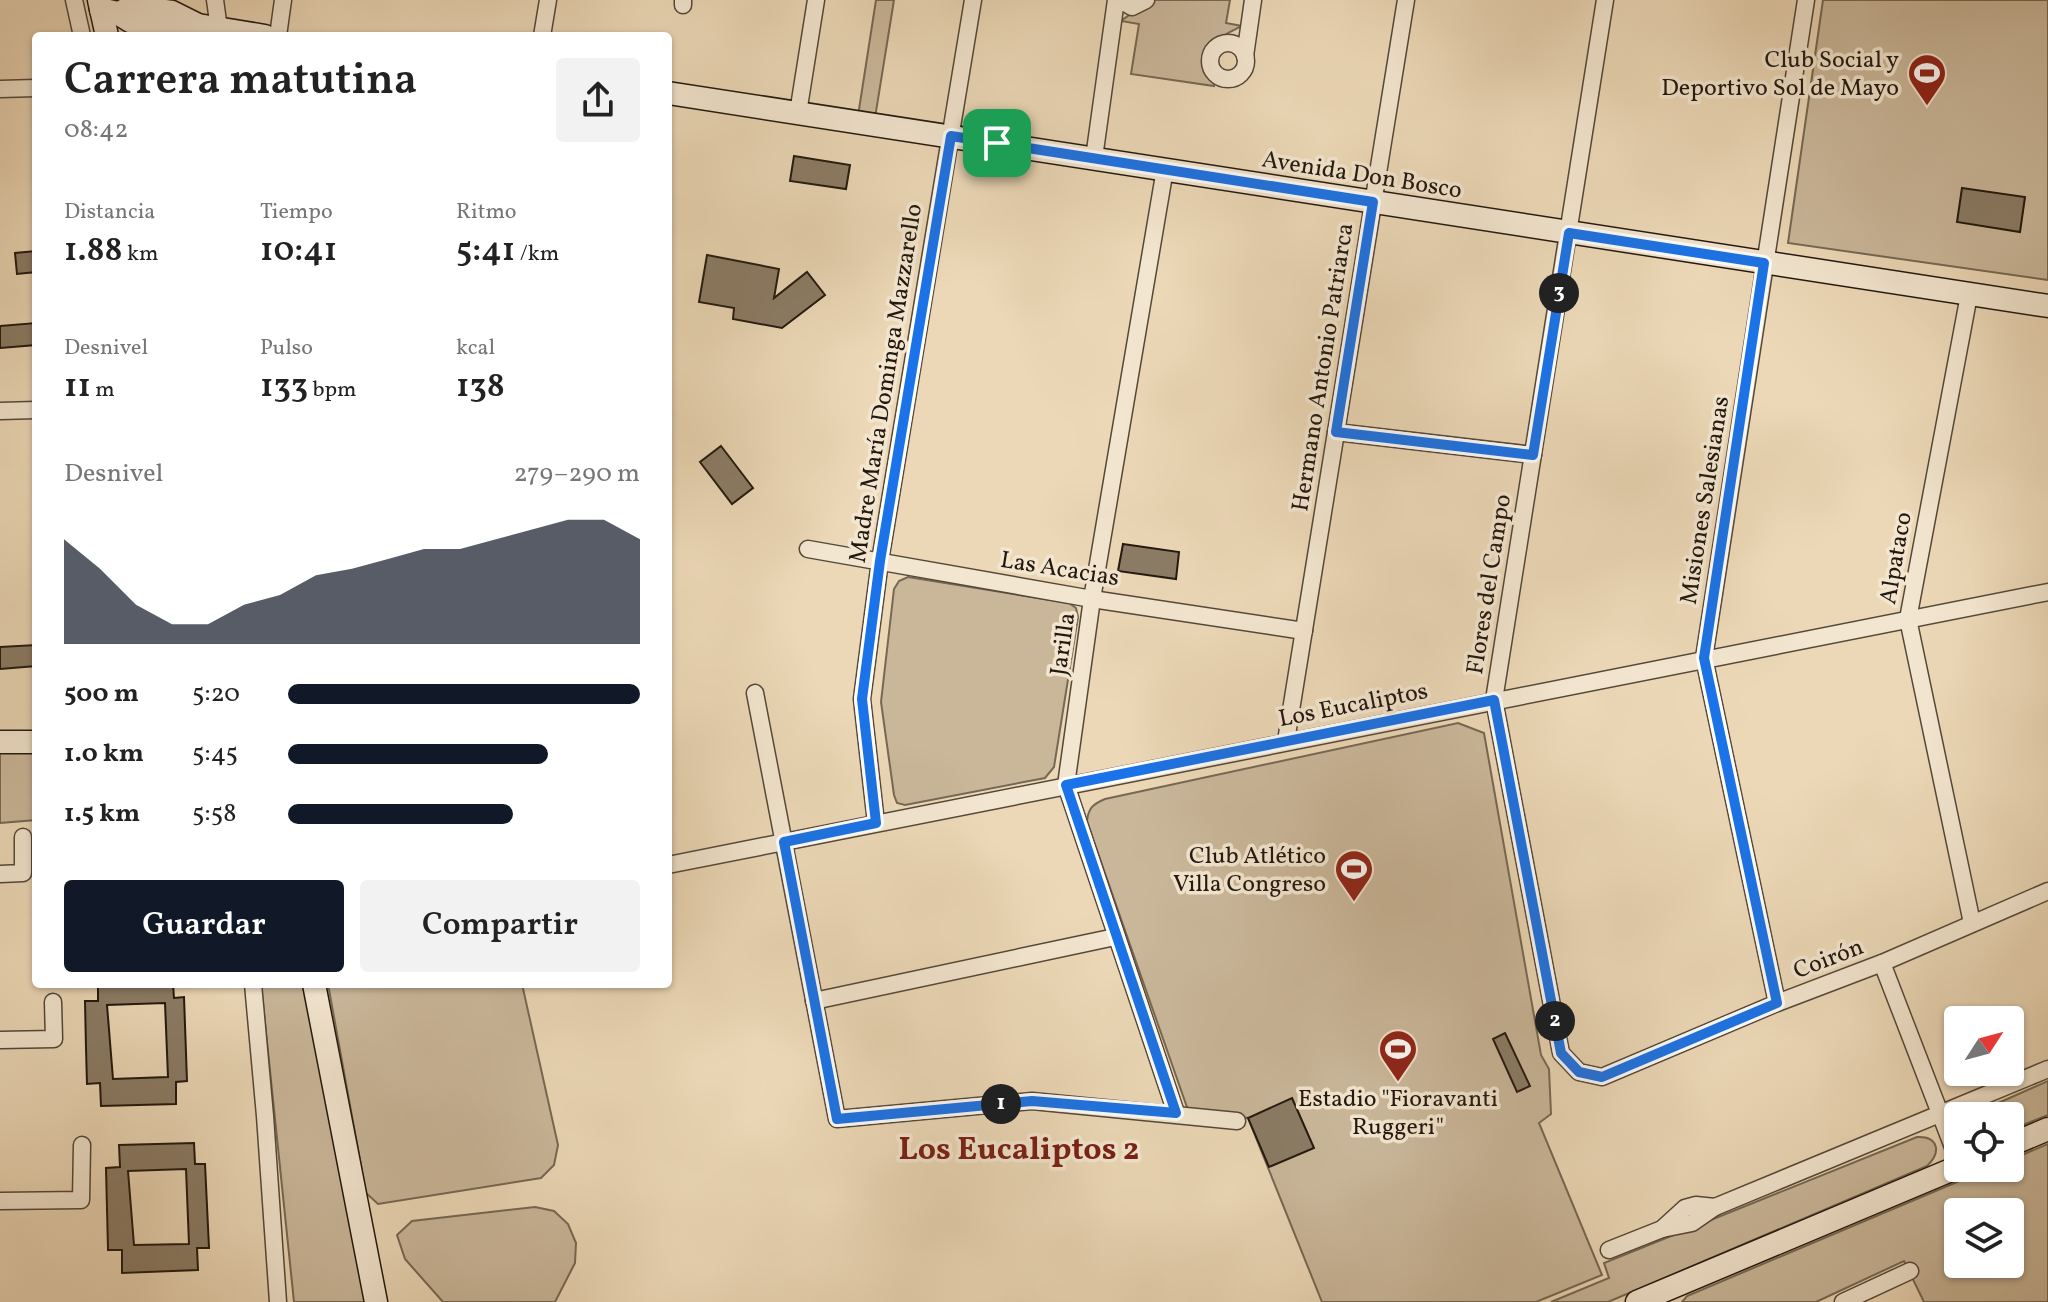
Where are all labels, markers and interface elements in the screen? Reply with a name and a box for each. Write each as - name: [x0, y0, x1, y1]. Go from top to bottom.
- place label: Club Social y Deportivo Sol de Mayo: [1661, 44, 1899, 106]
- text: Carrera matutina: [64, 51, 417, 112]
- sports icon: Club Social y Deportivo Sol de Mayo: [1906, 52, 1948, 107]
- button: share: [556, 58, 640, 142]
- pin: [963, 109, 1031, 177]
- text: 08:42: [64, 112, 128, 148]
- icon: arrive: [975, 121, 1019, 165]
- street label: Avenida Don Bosco: [1259, 143, 1464, 209]
- text: Distancia: [64, 197, 155, 228]
- text: Tiempo: [260, 197, 333, 228]
- text: Ritmo: [456, 197, 517, 228]
- street label: Madre María Dominga Mazzarello: [842, 201, 932, 565]
- street label: Hermano Antonio Patriarca: [1284, 221, 1364, 514]
- text: 1.88: [64, 228, 123, 275]
- text: 10:41: [260, 228, 337, 275]
- text: 5:41: [456, 228, 515, 275]
- text: km: [123, 239, 158, 270]
- text: /km: [515, 239, 559, 270]
- pin: 3: [1539, 273, 1579, 313]
- text: 3: [1553, 277, 1565, 308]
- text: Desnivel: [64, 333, 148, 364]
- text: Pulso: [260, 333, 313, 364]
- text: kcal: [456, 333, 495, 364]
- text: 11: [64, 364, 91, 411]
- text: 133: [260, 364, 308, 411]
- text: 138: [456, 364, 505, 411]
- text: m: [91, 375, 115, 406]
- text: bpm: [308, 375, 357, 406]
- street label: Misiones Salesianas: [1673, 394, 1739, 607]
- text: Desnivel: [64, 456, 163, 492]
- text: 279–290 m: [514, 456, 640, 492]
- street label: Flores del Campo: [1459, 492, 1521, 677]
- street label: Alpataco: [1872, 509, 1922, 607]
- street label: Las Acacias: [998, 544, 1121, 596]
- street label: Jarilla: [1043, 611, 1085, 678]
- street label: Los Eucaliptos: [1276, 675, 1431, 737]
- text: 500 m: [64, 676, 139, 712]
- text: 5:20: [192, 676, 240, 712]
- text: 1.0 km: [64, 736, 144, 772]
- text: 5:45: [192, 736, 238, 772]
- text: 1.5 km: [64, 796, 140, 832]
- text: 5:58: [192, 796, 236, 832]
- place label: Club Atlético Villa Congreso: [1173, 840, 1326, 902]
- sports icon: Club Atlético Villa Congreso: [1333, 848, 1375, 903]
- button: Guardar: [64, 880, 344, 972]
- button: Compartir: [360, 880, 640, 972]
- street label: Coirón: [1789, 931, 1869, 989]
- pin: 2: [1535, 1001, 1575, 1041]
- text: 2: [1549, 1005, 1561, 1036]
- north arrow: [1944, 1006, 2024, 1086]
- map controls: [1944, 1006, 2024, 1278]
- sports icon: Estadio "Fioravanti Ruggeri": [1377, 1028, 1419, 1083]
- place label: Estadio "Fioravanti Ruggeri": [1298, 1083, 1498, 1145]
- pin: 1: [981, 1084, 1021, 1124]
- text: 1: [997, 1088, 1005, 1119]
- button: locate: [1944, 1102, 2024, 1182]
- district label: Los Eucaliptos 2: [898, 1129, 1140, 1173]
- button: layers: [1944, 1198, 2024, 1278]

